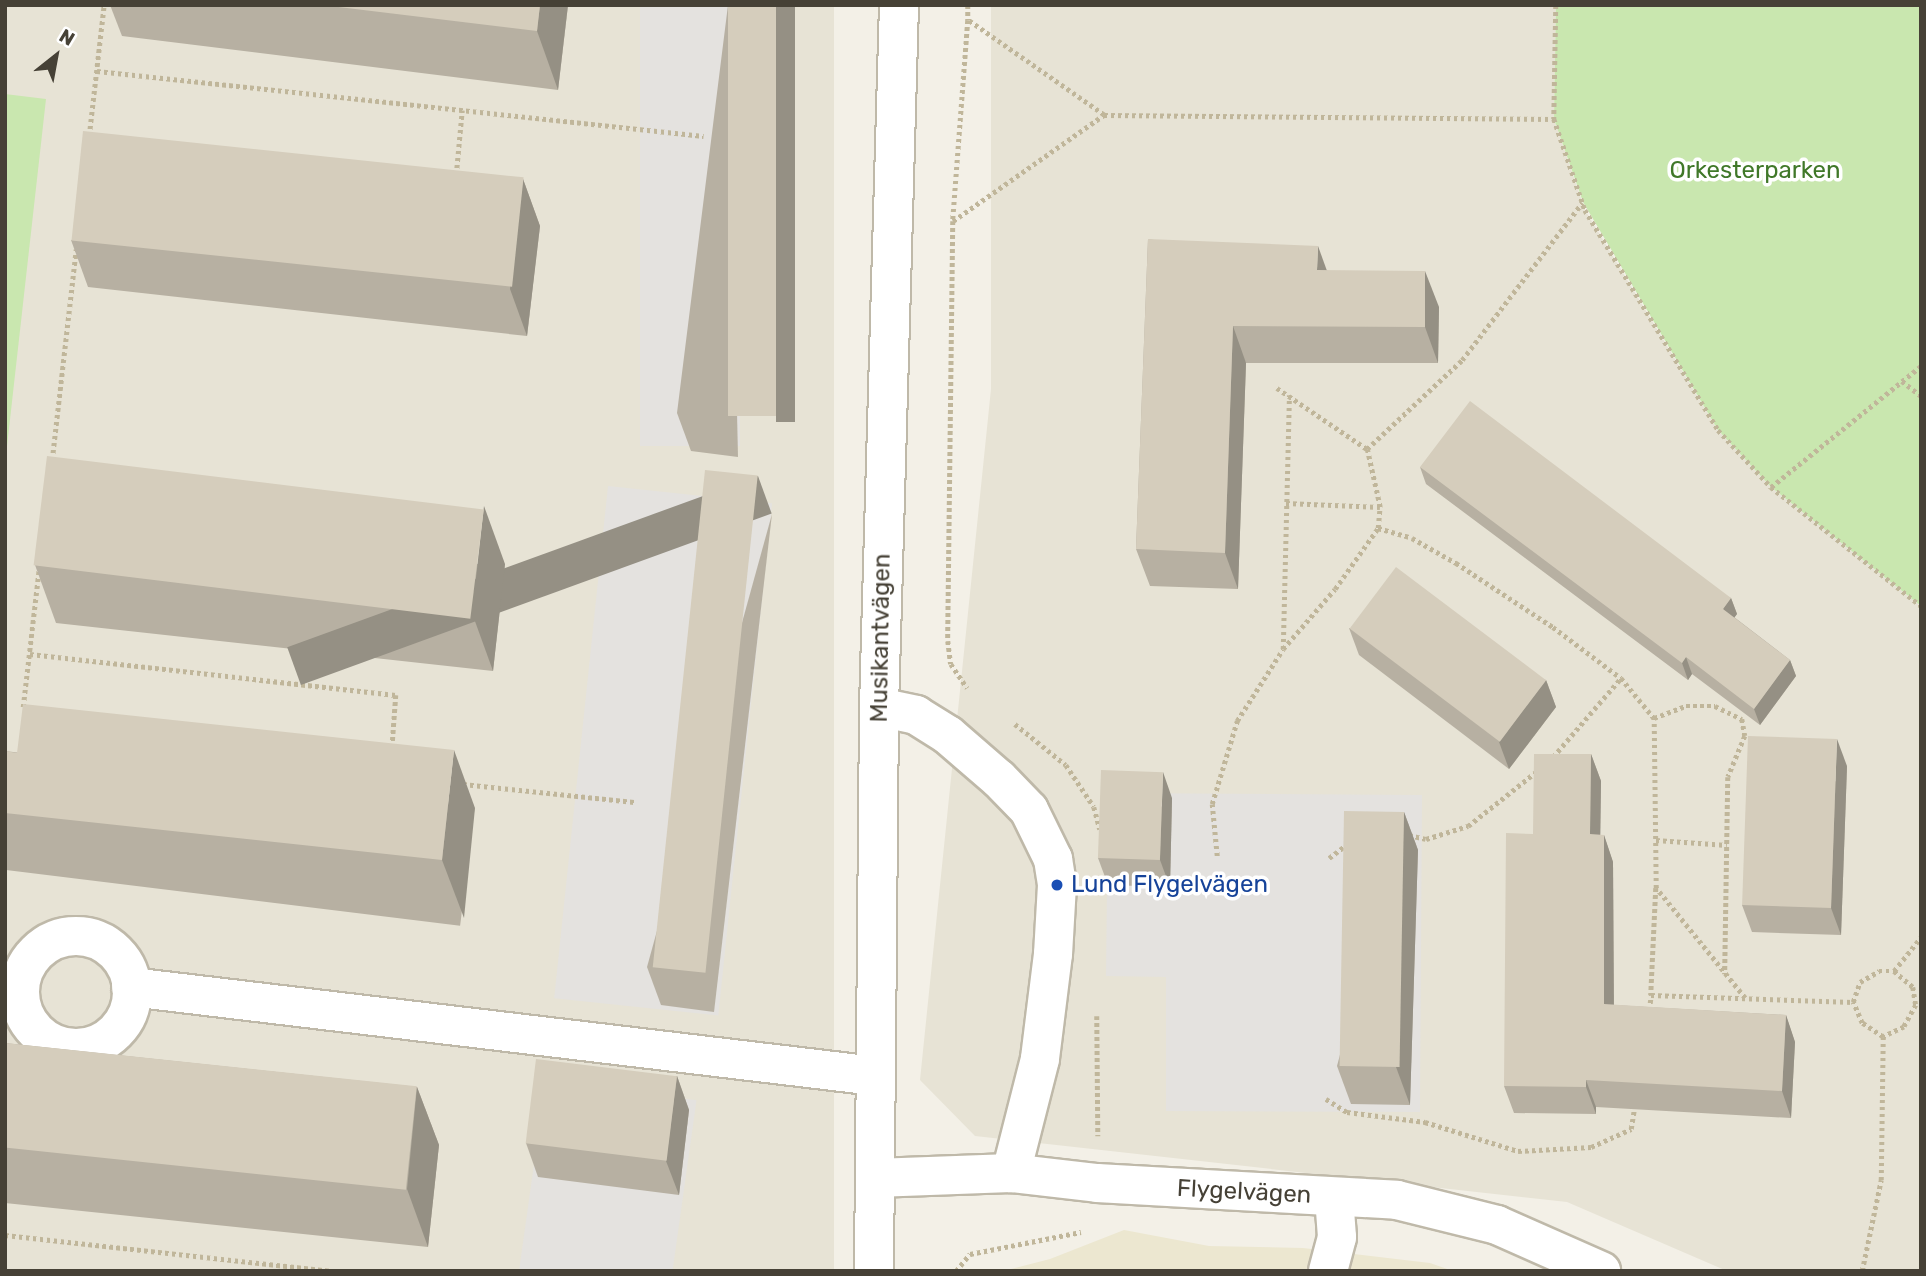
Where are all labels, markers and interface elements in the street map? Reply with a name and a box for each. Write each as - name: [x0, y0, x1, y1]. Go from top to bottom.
- north arrow: [21, 21, 91, 91]
- text: N: [55, 24, 79, 51]
- park label: Orkesterparken: [1669, 157, 1841, 185]
- street label: Musikantvägen: [865, 553, 897, 723]
- place label: Lund Flygelvägen: [1071, 871, 1268, 899]
- marker: Lund Flygelvägen: [1049, 877, 1065, 893]
- street label: Flygelvägen: [1176, 1174, 1312, 1210]

